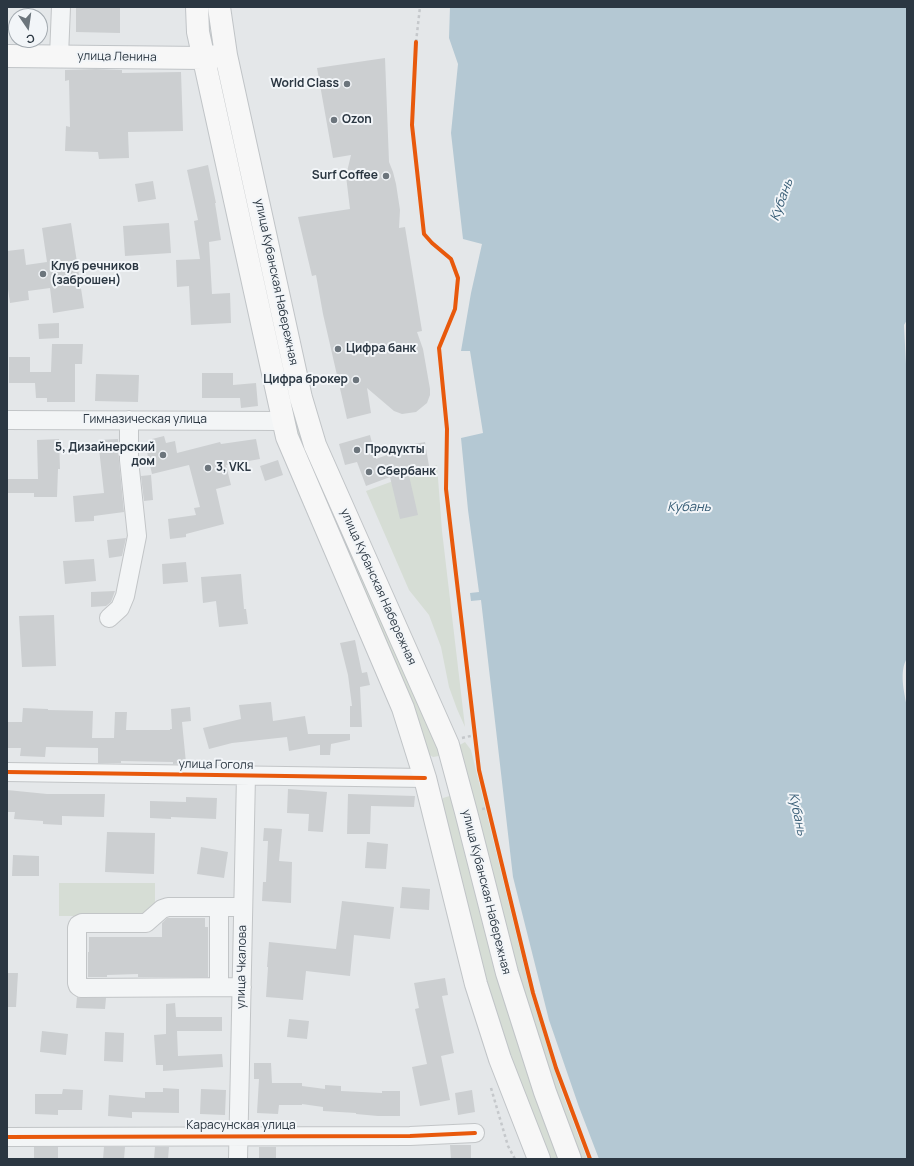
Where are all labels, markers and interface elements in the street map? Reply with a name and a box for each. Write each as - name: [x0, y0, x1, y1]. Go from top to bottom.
- north arrow: [8, 8, 48, 48]
- text: С: [25, 31, 36, 47]
- street label: улица Ленина: [77, 49, 157, 65]
- place label: World Class: [271, 77, 339, 91]
- marker: World Class: [342, 79, 352, 89]
- place label: Ozon: [342, 113, 372, 127]
- marker: Ozon: [329, 115, 339, 125]
- place label: Surf Coffee: [312, 169, 378, 183]
- marker: Surf Coffee: [381, 171, 391, 181]
- water label: Кубань: [767, 177, 797, 223]
- street label: улица Кубанская Набережная: [251, 197, 301, 367]
- place label: Клуб речников (заброшен): [51, 260, 139, 288]
- marker: Клуб речников (заброшен): [38, 269, 48, 279]
- place label: Цифра банк: [346, 342, 416, 356]
- marker: Цифра банк: [333, 344, 343, 354]
- place label: Цифра брокер: [263, 373, 348, 387]
- marker: Цифра брокер: [351, 375, 361, 385]
- street label: Гимназическая улица: [83, 413, 207, 427]
- place label: 5, Дизайнерский дом: [55, 441, 155, 469]
- place label: Продукты: [365, 443, 425, 457]
- marker: Продукты: [352, 445, 362, 455]
- marker: 5, Дизайнерский дом: [158, 450, 168, 460]
- place label: 3, VKL: [216, 461, 251, 475]
- marker: 3, VKL: [203, 463, 213, 473]
- place label: Сбербанк: [377, 465, 436, 479]
- marker: Сбербанк: [364, 467, 374, 477]
- water label: Кубань: [667, 499, 711, 515]
- street label: улица Кубанская Набережная: [337, 507, 419, 667]
- street label: улица Гоголя: [178, 757, 254, 773]
- water label: Кубань: [785, 791, 809, 837]
- street label: улица Кубанская Набережная: [458, 808, 514, 976]
- street label: улица Чкалова: [234, 925, 250, 1009]
- street label: Карасунская улица: [186, 1119, 296, 1133]

